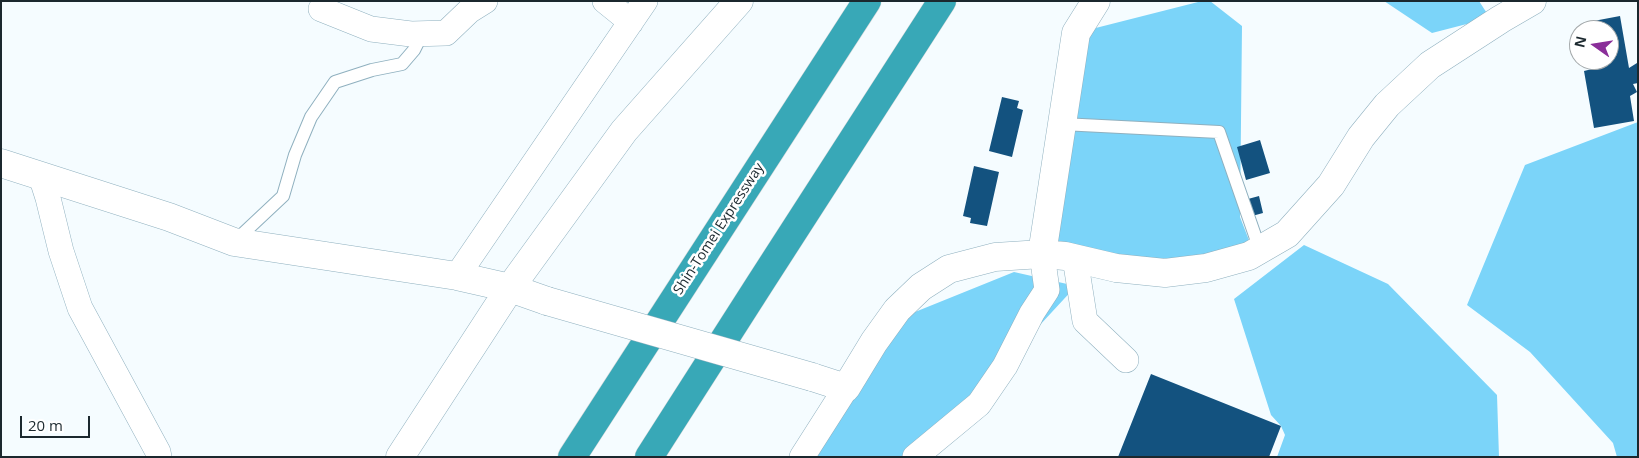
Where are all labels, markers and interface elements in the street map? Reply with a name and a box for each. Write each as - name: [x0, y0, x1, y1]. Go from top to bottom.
- north arrow: [1569, 20, 1619, 70]
- text: N: [1569, 34, 1590, 49]
- street label: Shin-Tomei Expressway: [670, 160, 768, 298]
- scale bar: [22, 406, 92, 438]
- text: 20 m: [28, 415, 63, 435]

